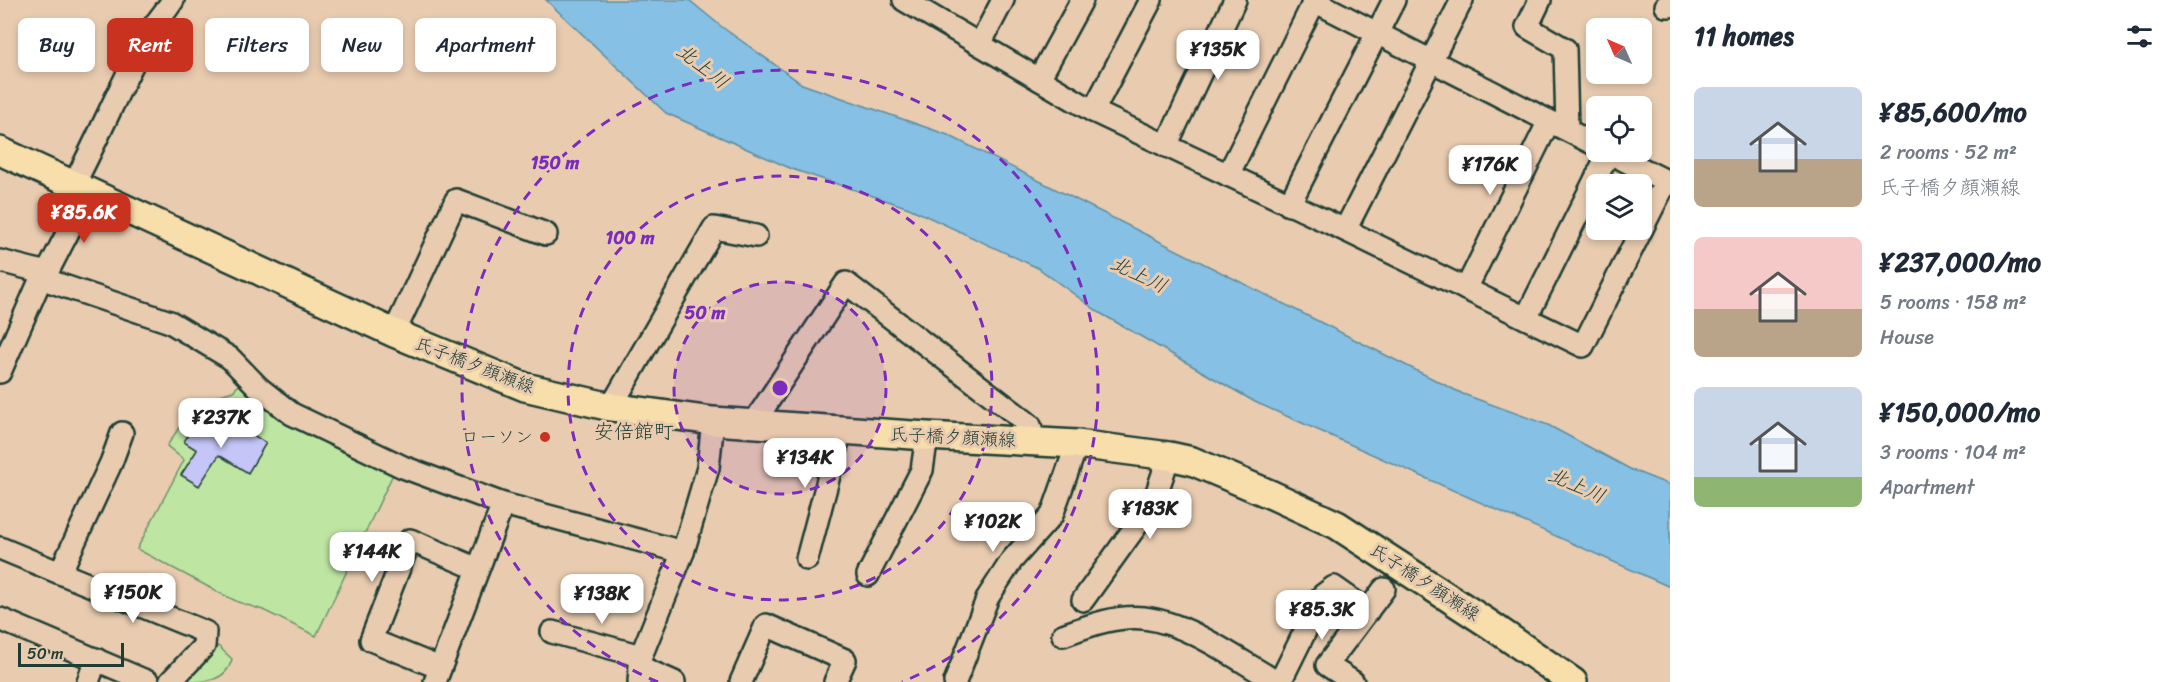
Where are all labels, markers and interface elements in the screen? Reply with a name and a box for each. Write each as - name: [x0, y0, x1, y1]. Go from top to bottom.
- text: 11 homes: [1694, 13, 1794, 59]
- chip: Buy: [18, 18, 95, 72]
- chip: Rent: [107, 18, 193, 72]
- chip: Filters: [205, 18, 309, 72]
- chip: New: [321, 18, 403, 72]
- chip: Apartment: [415, 18, 556, 72]
- north arrow: [1586, 18, 1652, 84]
- map controls: [1586, 18, 1652, 240]
- icon: filters: [2123, 20, 2156, 53]
- pin: ¥135K: [1176, 30, 1260, 81]
- text: ¥135K: [1190, 32, 1246, 67]
- water label: 北上川: [668, 34, 737, 99]
- text: ¥85,600/mo: [1880, 89, 2027, 135]
- button: locate: [1586, 96, 1652, 162]
- icon: home: [1742, 111, 1814, 183]
- text: 2 rooms · 52 m²: [1880, 135, 2017, 170]
- pin: ¥176K: [1448, 145, 1532, 196]
- text: 150 m: [531, 147, 579, 179]
- text: ¥176K: [1463, 147, 1517, 182]
- text: 氏子橋夕顔瀬線: [1880, 170, 2020, 205]
- button: layers: [1586, 174, 1652, 240]
- pin: ¥85.6K: [35, 193, 133, 244]
- text: ¥85.6K: [52, 195, 116, 230]
- text: 100 m: [606, 222, 655, 254]
- text: ¥237,000/mo: [1880, 239, 2041, 285]
- water label: 北上川: [1104, 246, 1173, 303]
- icon: home: [1742, 261, 1814, 333]
- text: 5 rooms · 158 m²: [1880, 285, 2027, 320]
- text: 50 m: [685, 297, 726, 329]
- text: House: [1880, 320, 1934, 355]
- street label: 氏子橋夕顔瀬線: [410, 327, 540, 403]
- centre of rings: [770, 378, 790, 398]
- text: ¥150,000/mo: [1880, 389, 2040, 435]
- pin: ¥237K: [179, 398, 263, 449]
- text: ¥237K: [192, 400, 250, 435]
- icon: home: [1742, 411, 1814, 483]
- district label: 安倍館町: [594, 414, 674, 449]
- street label: 氏子橋夕顔瀬線: [889, 418, 1017, 456]
- place label: ローソン: [461, 421, 533, 453]
- marker: ローソン: [538, 430, 552, 444]
- text: 3 rooms · 104 m²: [1880, 435, 2026, 470]
- pin: ¥134K: [763, 438, 847, 489]
- text: ¥134K: [777, 440, 833, 475]
- water label: 北上川: [1542, 457, 1611, 514]
- text: Apartment: [1880, 470, 1974, 505]
- pin: ¥183K: [1108, 489, 1192, 540]
- text: ¥183K: [1123, 491, 1177, 526]
- pin: ¥102K: [951, 502, 1035, 553]
- text: ¥102K: [965, 504, 1021, 539]
- pin: ¥144K: [330, 532, 414, 583]
- text: ¥144K: [344, 534, 400, 569]
- street label: 氏子橋夕顔瀬線: [1363, 534, 1487, 630]
- pin: ¥150K: [91, 573, 175, 624]
- pin: ¥138K: [560, 574, 644, 625]
- text: ¥150K: [105, 575, 161, 610]
- text: ¥138K: [575, 576, 629, 611]
- pin: ¥85.3K: [1273, 590, 1371, 641]
- text: ¥85.3K: [1290, 592, 1354, 627]
- text: 50 m: [27, 639, 63, 668]
- scale bar: [18, 640, 124, 668]

